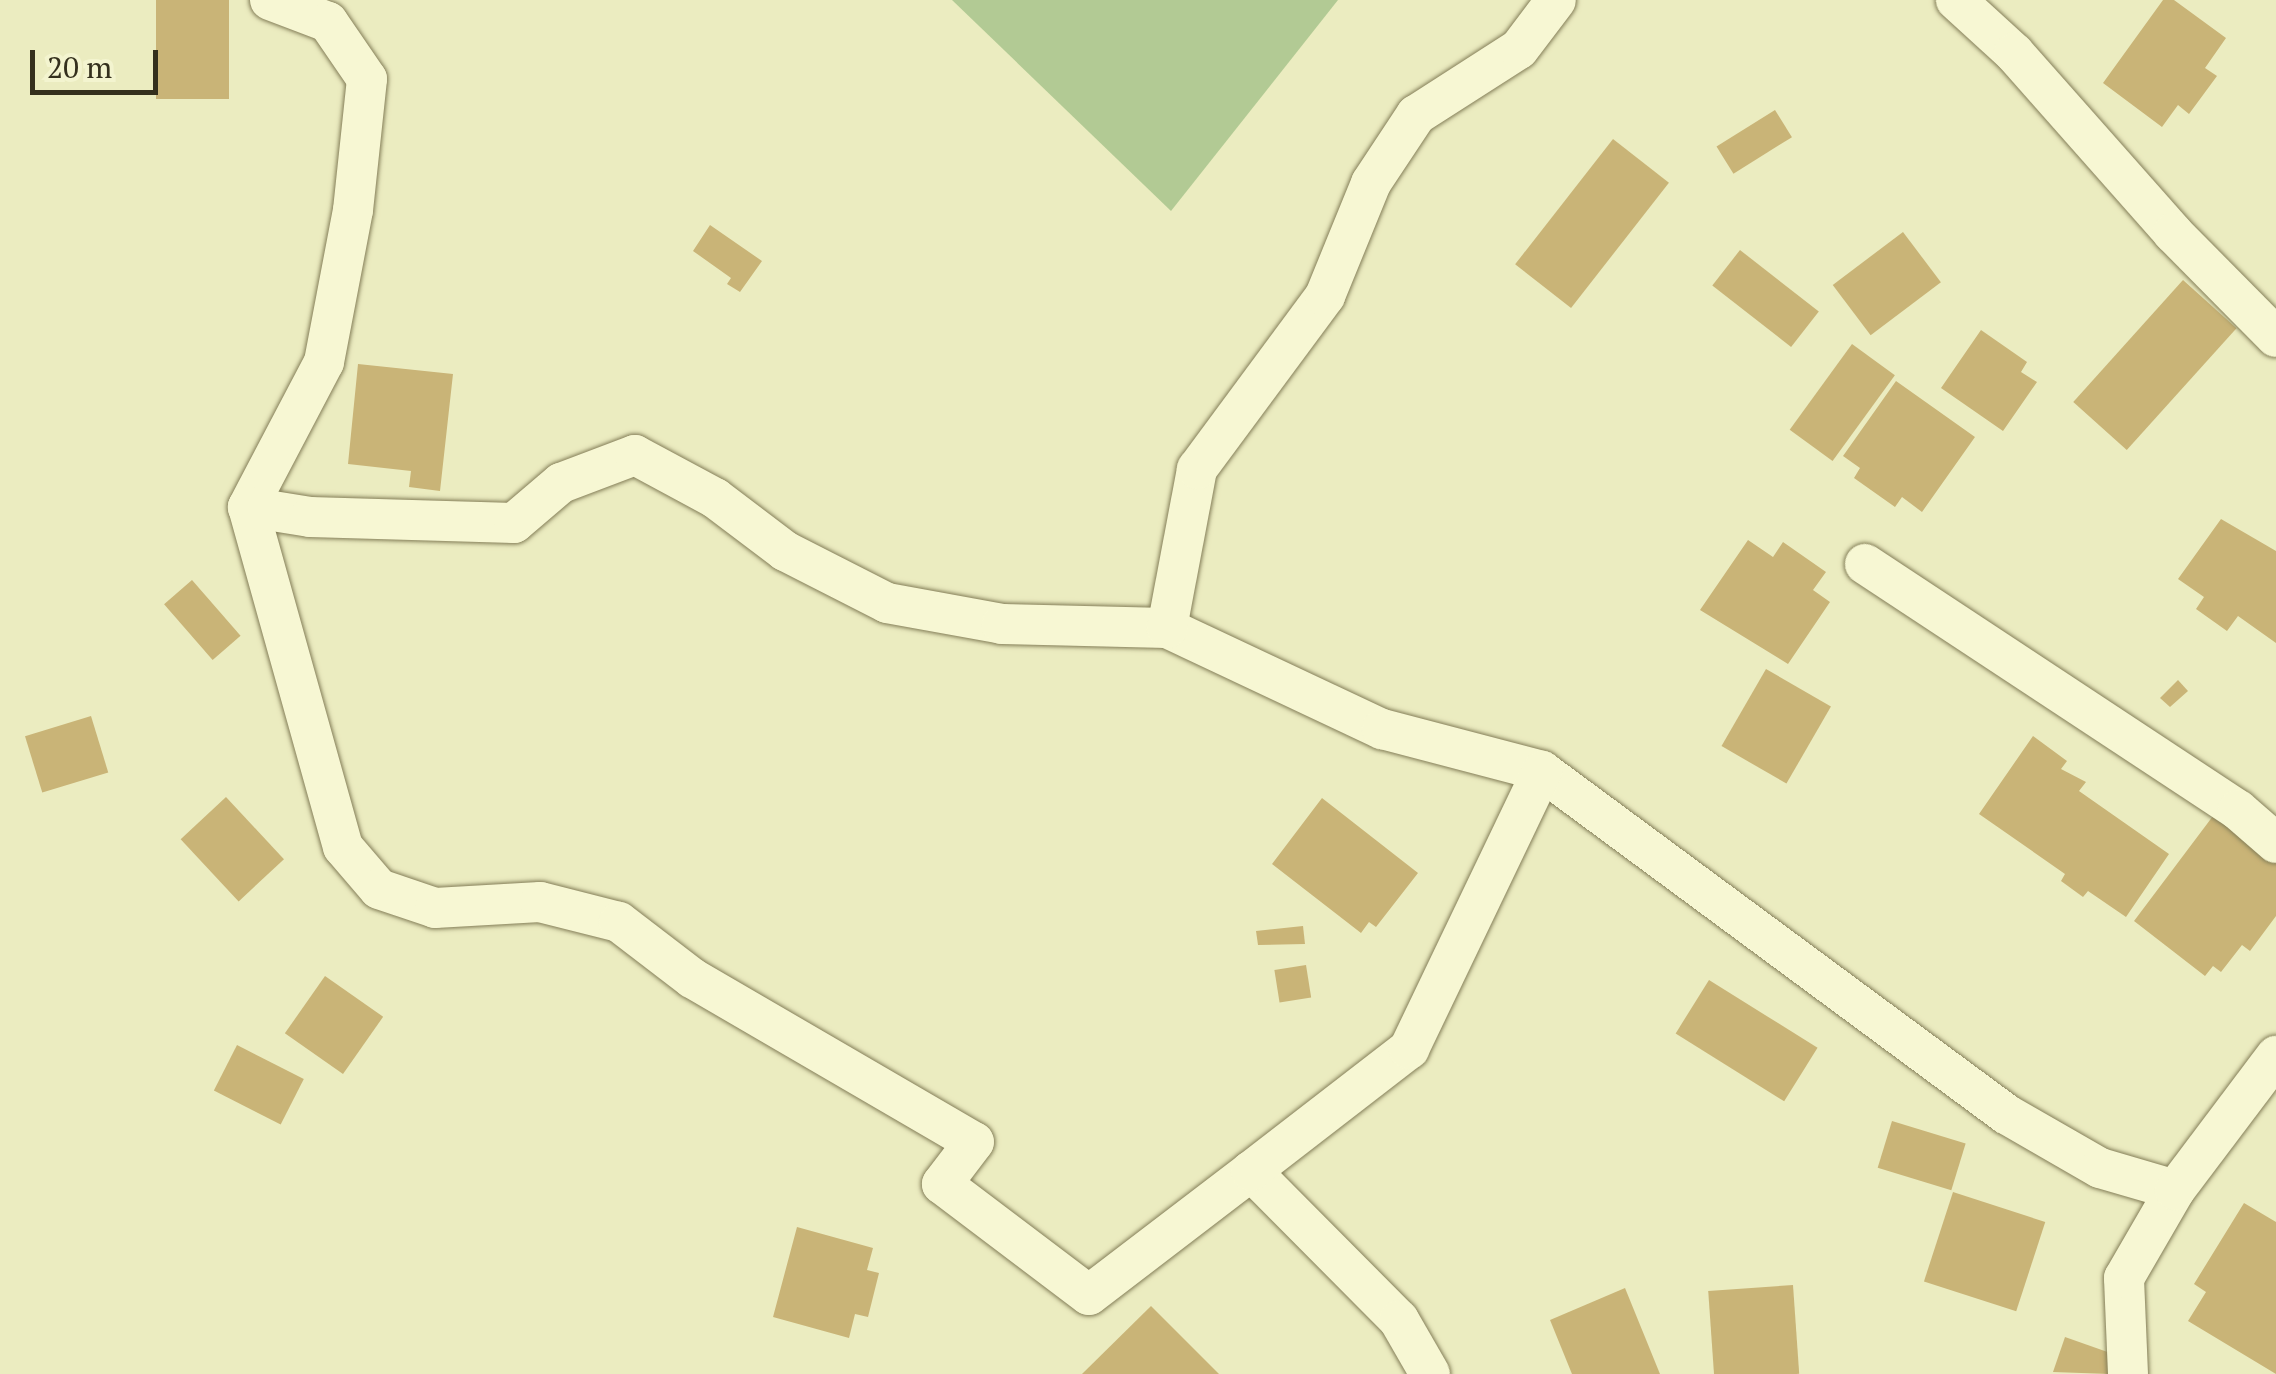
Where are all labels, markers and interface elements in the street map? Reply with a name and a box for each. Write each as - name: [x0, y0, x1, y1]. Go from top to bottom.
- scale bar: [35, 30, 162, 92]
- text: 20 m: [47, 47, 112, 87]

